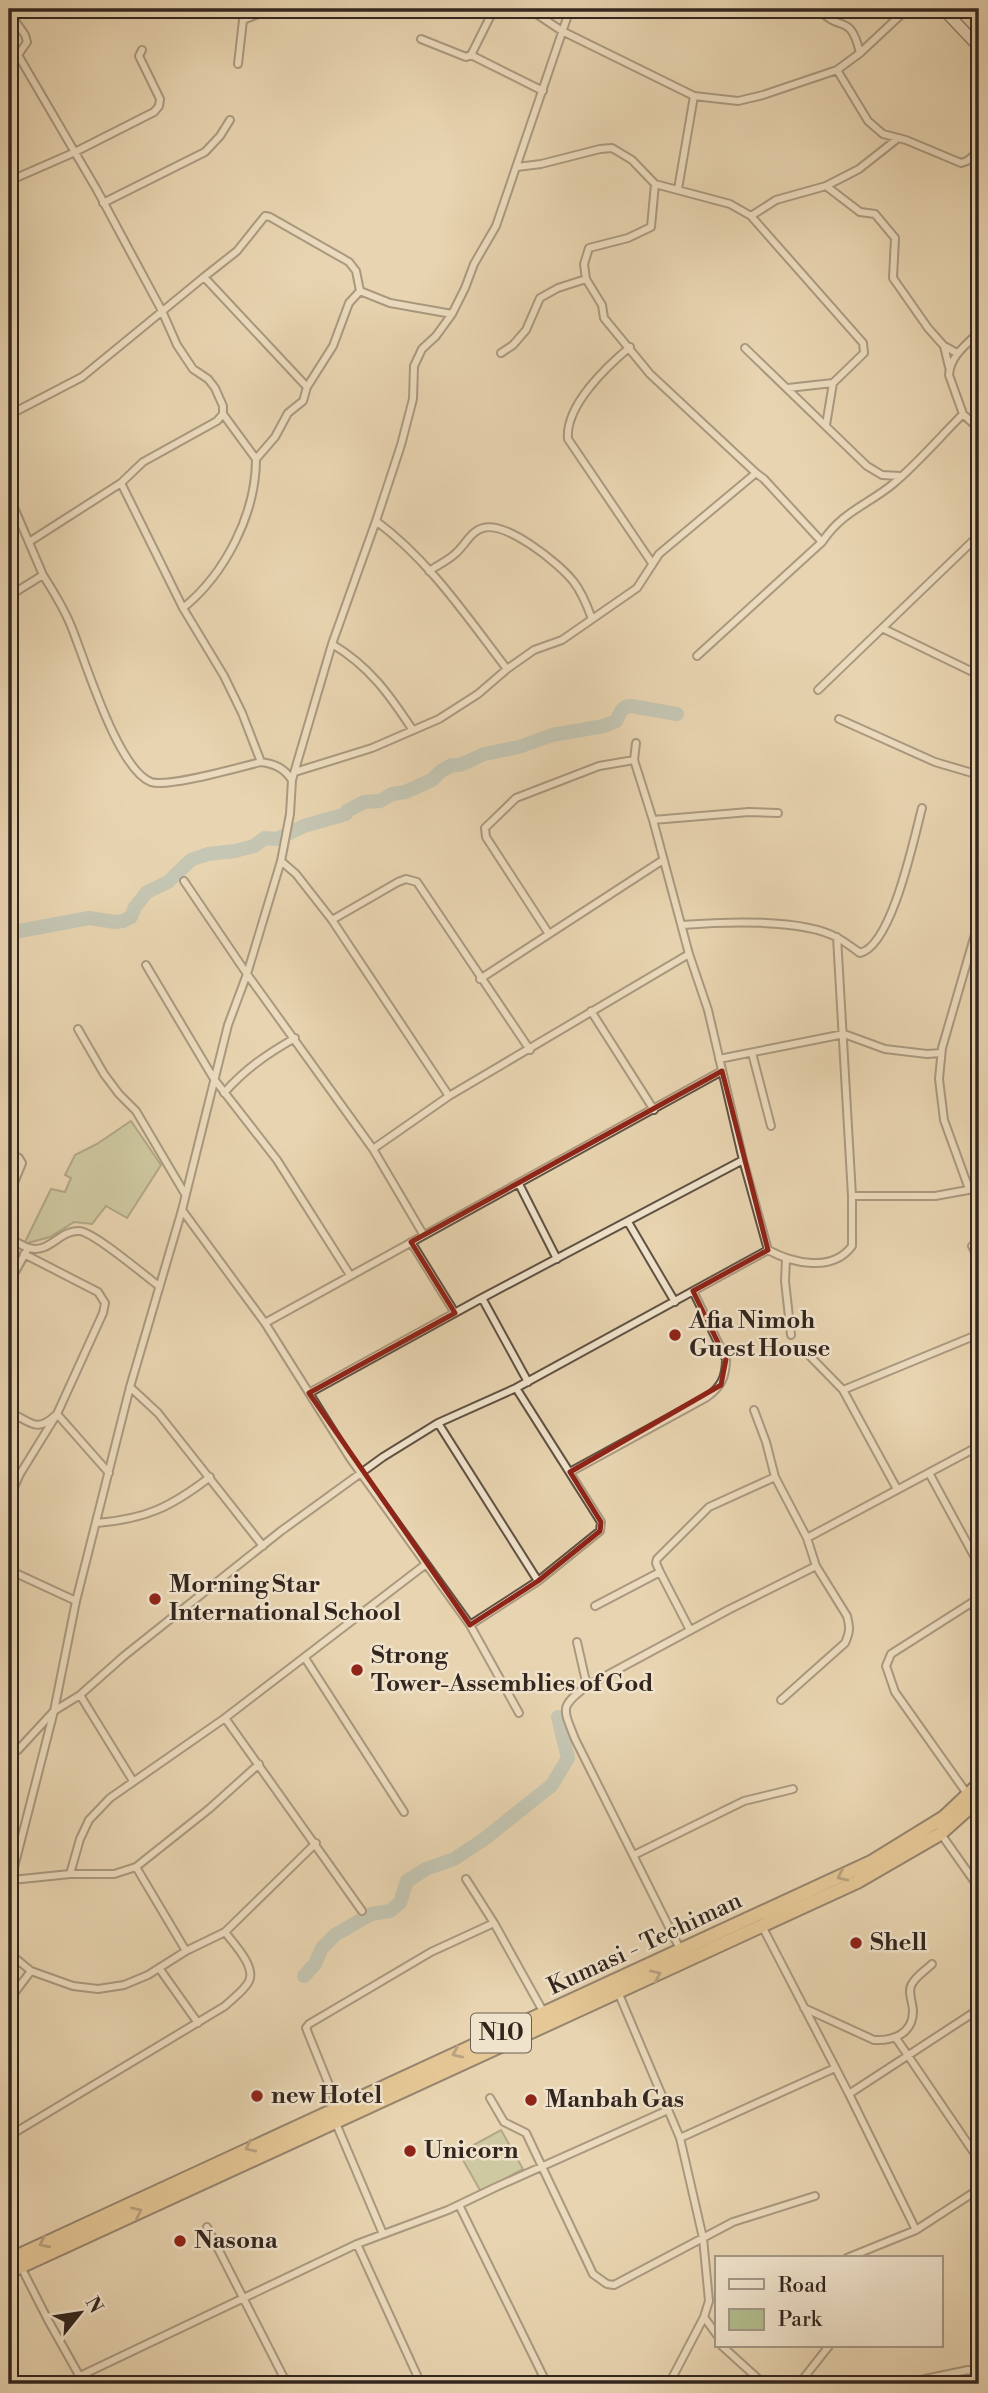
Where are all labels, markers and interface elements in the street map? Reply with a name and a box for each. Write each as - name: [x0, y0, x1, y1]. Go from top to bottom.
- place label: Afia Nimoh Guest House: [688, 1306, 830, 1364]
- marker: Afia Nimoh Guest House: [667, 1327, 683, 1343]
- place label: Morning Star International School: [169, 1570, 401, 1628]
- marker: Morning Star International School: [147, 1591, 163, 1607]
- place label: Strong Tower-Assemblies of God: [371, 1641, 653, 1699]
- marker: Strong Tower-Assemblies of God: [349, 1662, 365, 1678]
- one-way arrow: [837, 1868, 849, 1882]
- street label: Kumasi - Techiman: [543, 1886, 747, 2002]
- place label: Shell: [870, 1928, 927, 1958]
- marker: Shell: [848, 1935, 864, 1951]
- one-way arrow: [649, 1969, 661, 1983]
- road number: N10: [471, 2014, 531, 2052]
- one-way arrow: [452, 2045, 464, 2059]
- place label: new Hotel: [271, 2081, 382, 2111]
- place label: Manbah Gas: [545, 2085, 684, 2115]
- marker: new Hotel: [249, 2088, 265, 2104]
- marker: Manbah Gas: [523, 2092, 539, 2108]
- place label: Unicorn: [424, 2136, 519, 2166]
- one-way arrow: [245, 2139, 257, 2153]
- marker: Unicorn: [402, 2143, 418, 2159]
- one-way arrow: [130, 2206, 142, 2220]
- place label: Nasona: [194, 2226, 279, 2256]
- marker: Nasona: [172, 2233, 188, 2249]
- one-way arrow: [39, 2234, 51, 2248]
- legend: [715, 2256, 942, 2348]
- text: Road: [778, 2273, 827, 2299]
- north arrow: [46, 2278, 116, 2348]
- text: N: [80, 2292, 108, 2318]
- text: Park: [778, 2307, 823, 2333]

